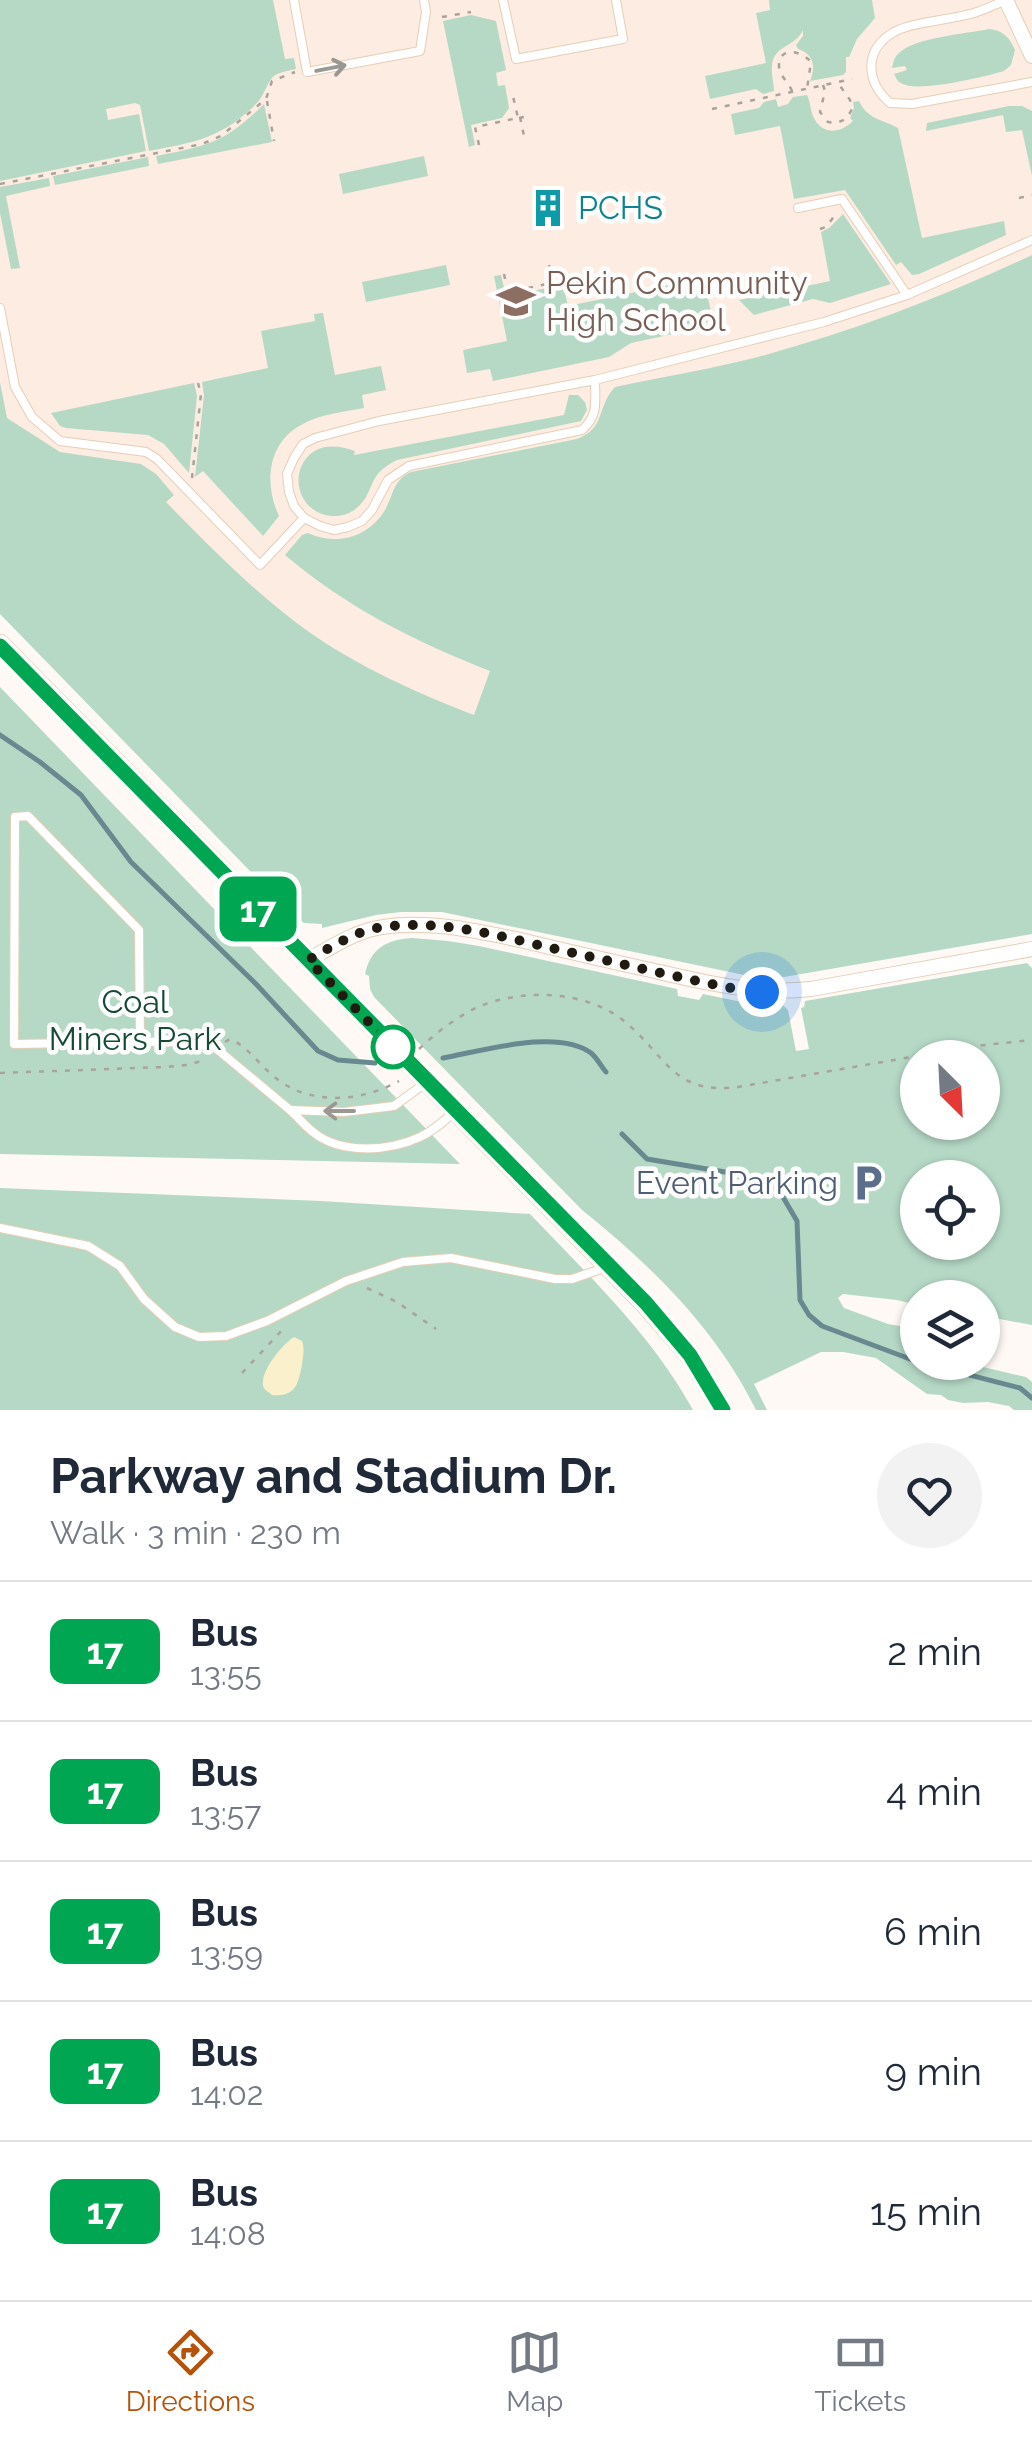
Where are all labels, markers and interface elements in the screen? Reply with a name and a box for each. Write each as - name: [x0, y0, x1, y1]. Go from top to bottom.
- one-way arrow: [314, 58, 346, 77]
- building icon: PCHS: [527, 187, 569, 229]
- place label: PCHS: [578, 189, 663, 226]
- place label: Pekin Community High School: [546, 264, 808, 338]
- school or university icon: Pekin Community High School: [495, 280, 537, 322]
- line badge: 17: [213, 876, 303, 942]
- text: 17: [240, 889, 276, 930]
- your location: [737, 967, 787, 1017]
- park label: Coal Miners Park: [49, 983, 221, 1057]
- unlabelled marker: [372, 1026, 414, 1068]
- north arrow: [900, 1040, 1000, 1140]
- map controls: [900, 1040, 1000, 1380]
- one-way arrow: [323, 1102, 356, 1120]
- button: locate: [900, 1160, 1000, 1260]
- parking icon: Event Parking: [847, 1162, 889, 1204]
- place label: Event Parking: [636, 1164, 838, 1201]
- button: layers: [900, 1280, 1000, 1380]
- button: heart: [877, 1443, 982, 1548]
- text: Parkway and Stadium Dr.: [50, 1448, 617, 1504]
- text: Walk · 3 min · 230 m: [50, 1514, 341, 1551]
- text: Bus: [190, 1610, 258, 1655]
- text: 2 min: [887, 1629, 982, 1674]
- text: 17: [87, 1631, 123, 1672]
- text: 13:55: [190, 1655, 262, 1692]
- text: Bus: [190, 1750, 258, 1795]
- text: 4 min: [886, 1769, 982, 1814]
- text: 17: [87, 1771, 123, 1812]
- text: 13:57: [190, 1795, 261, 1832]
- text: Bus: [190, 1890, 258, 1935]
- text: 6 min: [884, 1909, 982, 1954]
- text: 17: [87, 1911, 123, 1952]
- text: 13:59: [190, 1935, 263, 1972]
- text: Bus: [190, 2030, 258, 2075]
- text: 9 min: [885, 2049, 982, 2094]
- text: 17: [87, 2051, 123, 2092]
- text: 14:02: [190, 2075, 263, 2112]
- text: Bus: [190, 2170, 258, 2215]
- text: 15 min: [870, 2189, 982, 2234]
- text: 17: [87, 2191, 123, 2232]
- text: 14:08: [190, 2215, 266, 2252]
- tab: Directions: [126, 2325, 255, 2418]
- tab: Map: [506, 2325, 563, 2418]
- tab: Tickets: [814, 2325, 906, 2418]

